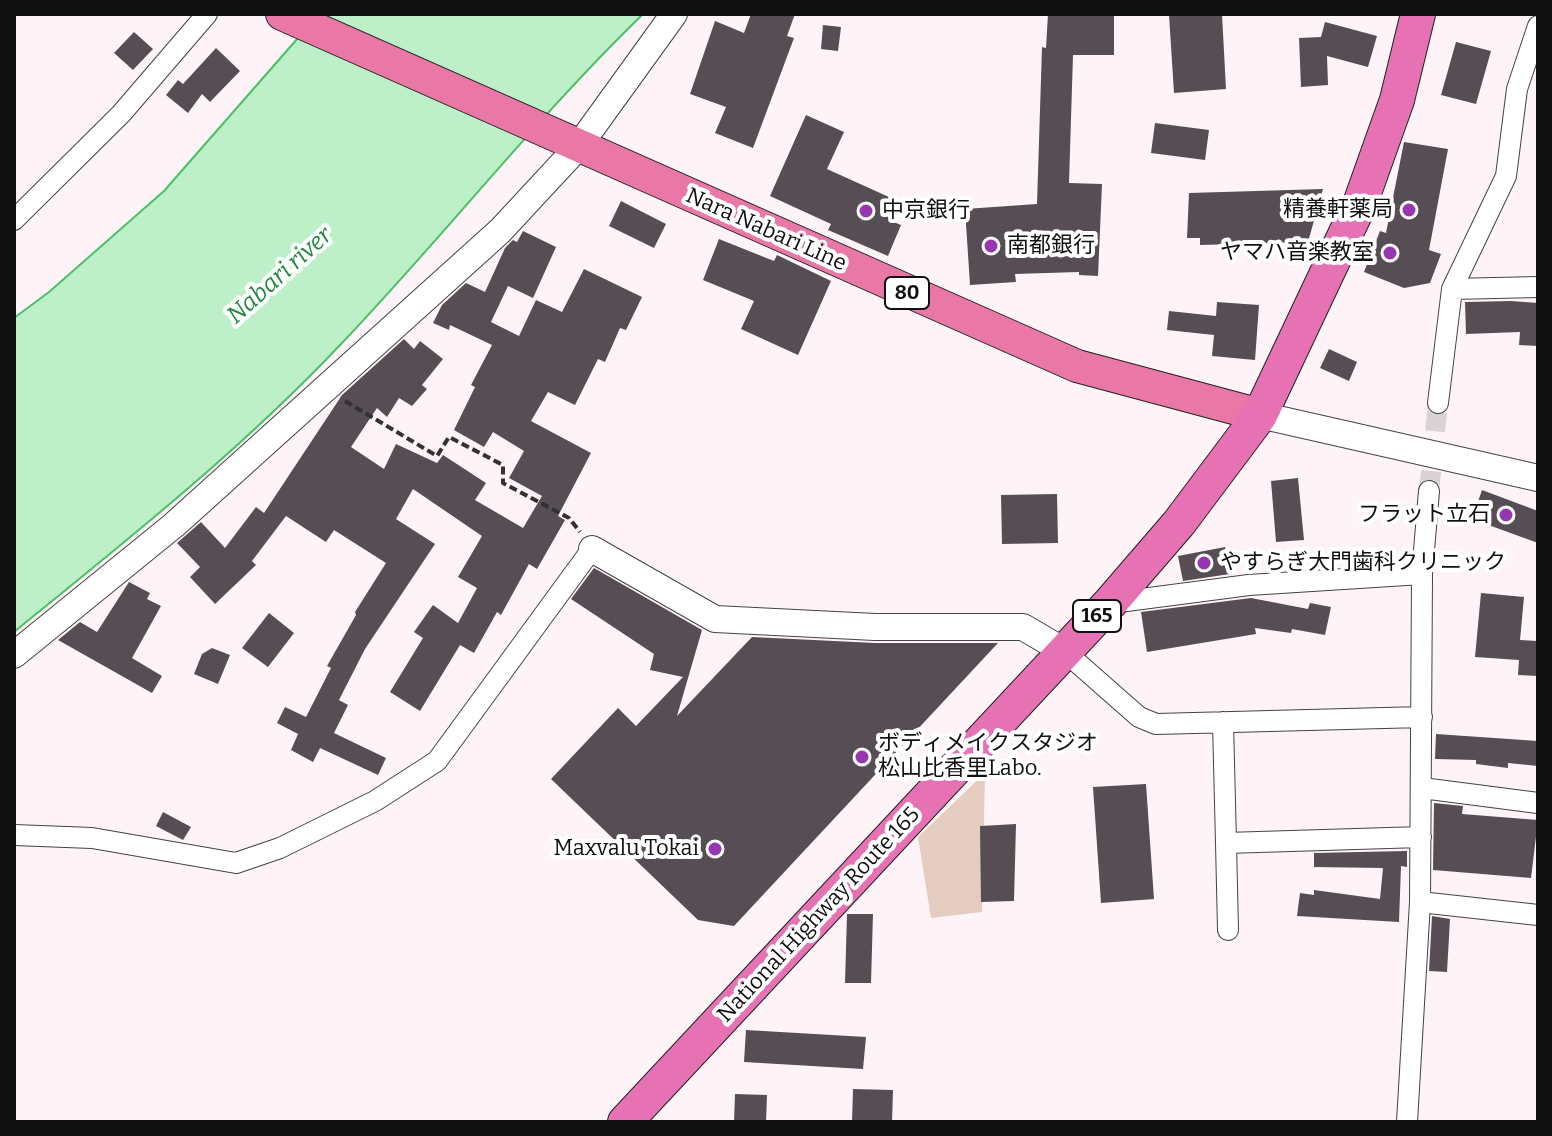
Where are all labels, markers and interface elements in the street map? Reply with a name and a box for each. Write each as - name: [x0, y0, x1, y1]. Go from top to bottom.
- street label: Nara Nabari Line: [682, 183, 850, 277]
- place label: 精養軒薬局: [1283, 197, 1393, 223]
- place label: 中京銀行: [882, 198, 970, 224]
- marker: 精養軒薬局: [1400, 201, 1418, 219]
- marker: 中京銀行: [857, 202, 875, 220]
- water label: Nabari river: [222, 221, 338, 331]
- place label: 南都銀行: [1007, 233, 1095, 259]
- marker: 南都銀行: [982, 237, 1000, 255]
- place label: ヤマハ音楽教室: [1220, 240, 1374, 266]
- marker: ヤマハ音楽教室: [1381, 244, 1399, 262]
- road number: 80: [885, 277, 929, 309]
- place label: フラット立石: [1358, 502, 1490, 528]
- marker: フラット立石: [1497, 506, 1515, 524]
- place label: やすらぎ大門歯科クリニック: [1220, 550, 1506, 576]
- marker: やすらぎ大門歯科クリニック: [1195, 554, 1213, 572]
- road number: 165: [1073, 600, 1121, 632]
- place label: ボディメイクスタジオ 松山比香里Labo.: [878, 731, 1098, 782]
- marker: ボディメイクスタジオ 松山比香里Labo.: [853, 748, 871, 766]
- street label: National Highway Route 165: [712, 802, 926, 1028]
- place label: Maxvalu Tokai: [553, 836, 699, 862]
- marker: Maxvalu Tokai: [706, 840, 724, 858]

